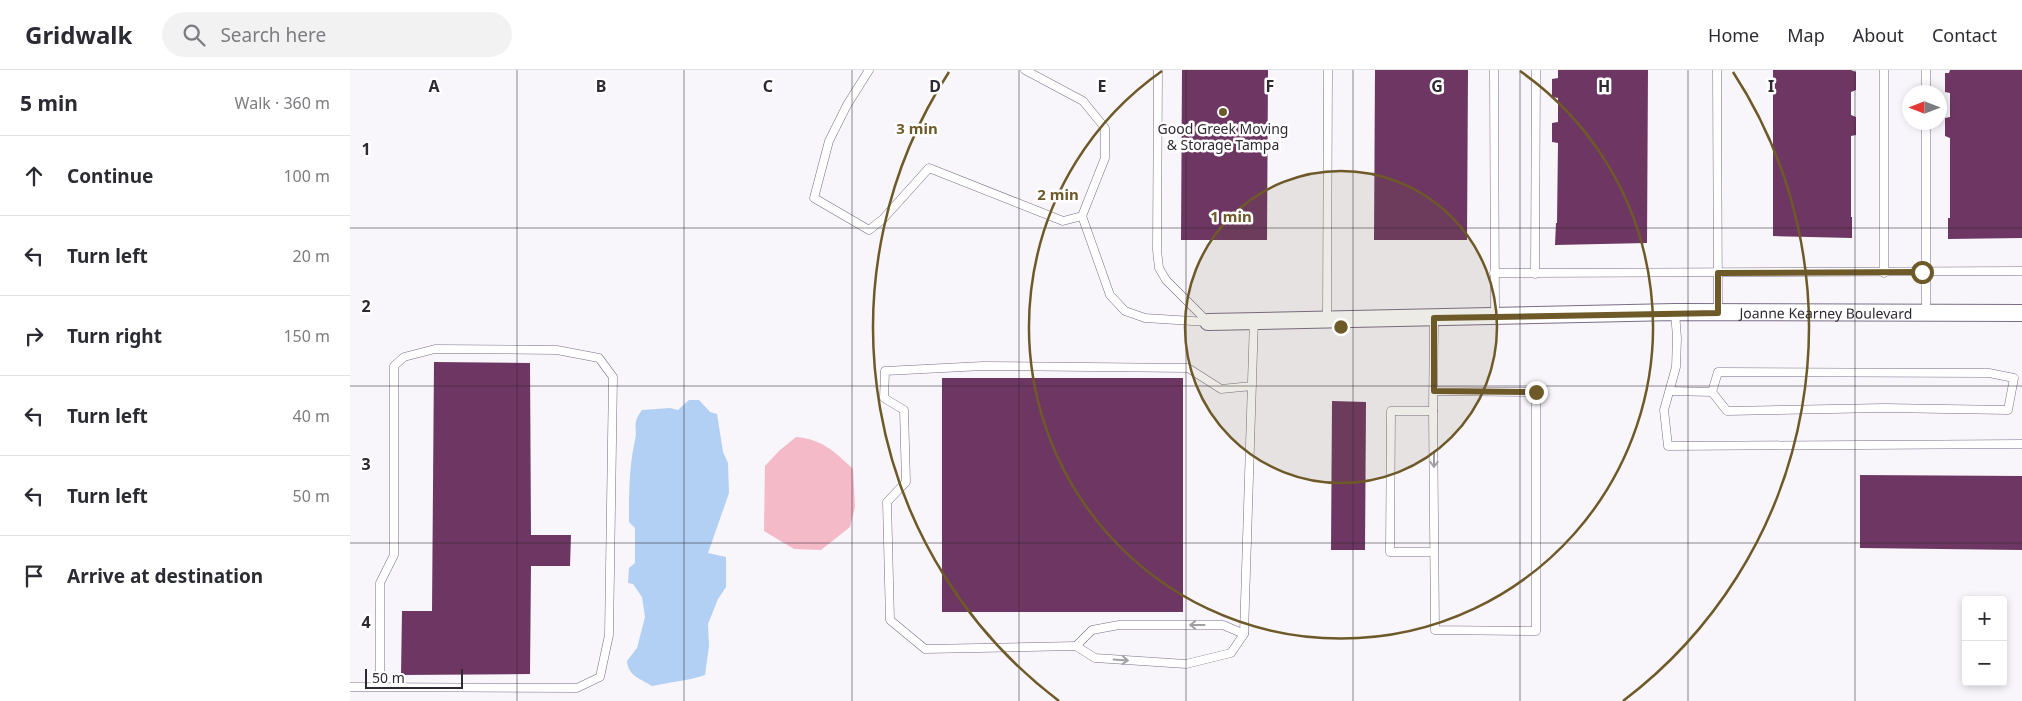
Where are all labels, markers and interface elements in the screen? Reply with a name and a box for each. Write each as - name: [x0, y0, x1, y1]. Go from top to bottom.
- search box: [162, 12, 512, 57]
- text: Gridwalk: [25, 18, 132, 51]
- icon: search: [180, 21, 208, 49]
- text: Search here: [220, 22, 326, 48]
- text: Home: [1708, 23, 1759, 47]
- text: Map: [1787, 23, 1825, 47]
- text: About: [1853, 23, 1904, 47]
- text: Contact: [1932, 23, 1997, 47]
- text: A: [428, 75, 440, 97]
- text: B: [596, 75, 606, 97]
- text: C: [763, 75, 773, 97]
- text: D: [929, 75, 941, 97]
- text: E: [1098, 75, 1107, 97]
- text: F: [1266, 75, 1274, 97]
- text: G: [1431, 75, 1443, 97]
- text: H: [1598, 75, 1610, 97]
- text: I: [1768, 75, 1774, 97]
- north arrow: [1902, 85, 1947, 130]
- text: 5 min: [20, 89, 78, 117]
- text: Walk · 360 m: [235, 92, 330, 114]
- marker: Good Greek Moving & Storage Tampa: [1217, 106, 1229, 118]
- text: 3 min: [896, 118, 938, 138]
- place label: Good Greek Moving & Storage Tampa: [1158, 119, 1288, 154]
- text: 1: [361, 138, 371, 160]
- icon: ahead: [20, 162, 48, 190]
- text: Continue: [67, 163, 153, 189]
- text: 100 m: [283, 165, 330, 187]
- text: 2 min: [1037, 184, 1079, 204]
- text: 1 min: [1210, 206, 1252, 226]
- icon: left: [20, 242, 48, 270]
- text: Turn left: [67, 243, 148, 269]
- text: 20 m: [293, 245, 330, 267]
- route start: [1911, 261, 1934, 284]
- text: 2: [361, 295, 371, 317]
- street label: Joanne Kearney Boulevard: [1737, 303, 1912, 322]
- centre of rings: [1332, 318, 1350, 336]
- icon: right: [20, 322, 48, 350]
- text: Turn right: [67, 323, 162, 349]
- text: 150 m: [283, 325, 330, 347]
- route end: [1525, 381, 1548, 404]
- icon: left: [20, 402, 48, 430]
- text: Turn left: [67, 403, 148, 429]
- text: 40 m: [293, 405, 330, 427]
- one-way arrow: [1429, 452, 1439, 468]
- text: 3: [361, 453, 371, 475]
- icon: left: [20, 482, 48, 510]
- text: Turn left: [67, 483, 148, 509]
- text: 50 m: [293, 485, 330, 507]
- icon: arrive: [20, 562, 48, 590]
- text: Arrive at destination: [67, 563, 263, 589]
- map controls: [1962, 596, 2007, 686]
- button: +: [1962, 596, 2007, 641]
- text: 4: [361, 611, 371, 633]
- one-way arrow: [1189, 620, 1206, 630]
- button: −: [1962, 641, 2007, 686]
- one-way arrow: [1113, 655, 1129, 665]
- scale bar: [365, 666, 462, 689]
- text: 50 m: [372, 668, 405, 687]

